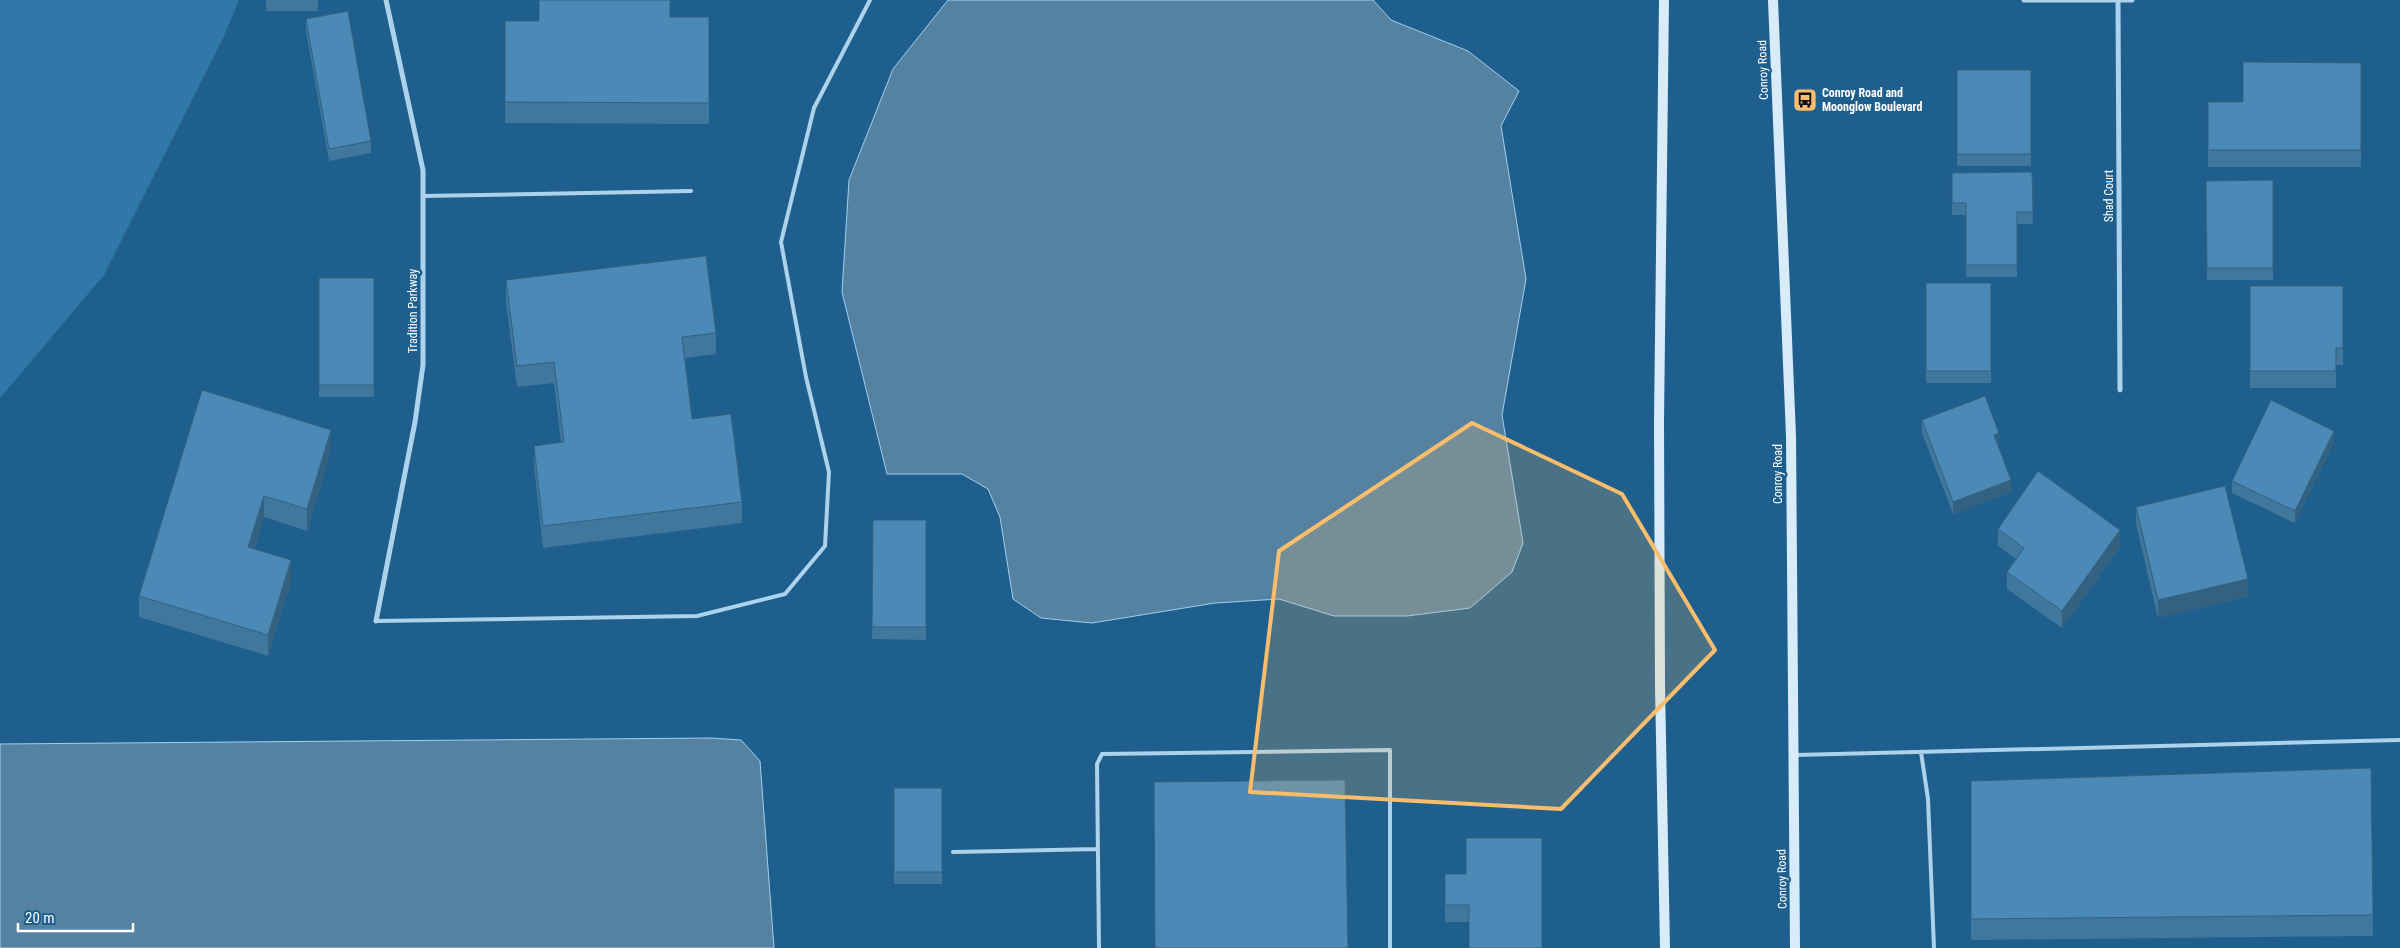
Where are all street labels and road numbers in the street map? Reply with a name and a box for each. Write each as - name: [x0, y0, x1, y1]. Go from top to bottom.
- street label: Conroy Road: [1755, 40, 1771, 100]
- street label: Shad Court: [2102, 169, 2116, 222]
- street label: Tradition Parkway: [406, 269, 420, 353]
- street label: Conroy Road: [1771, 444, 1785, 504]
- street label: Conroy Road: [1774, 849, 1790, 909]

